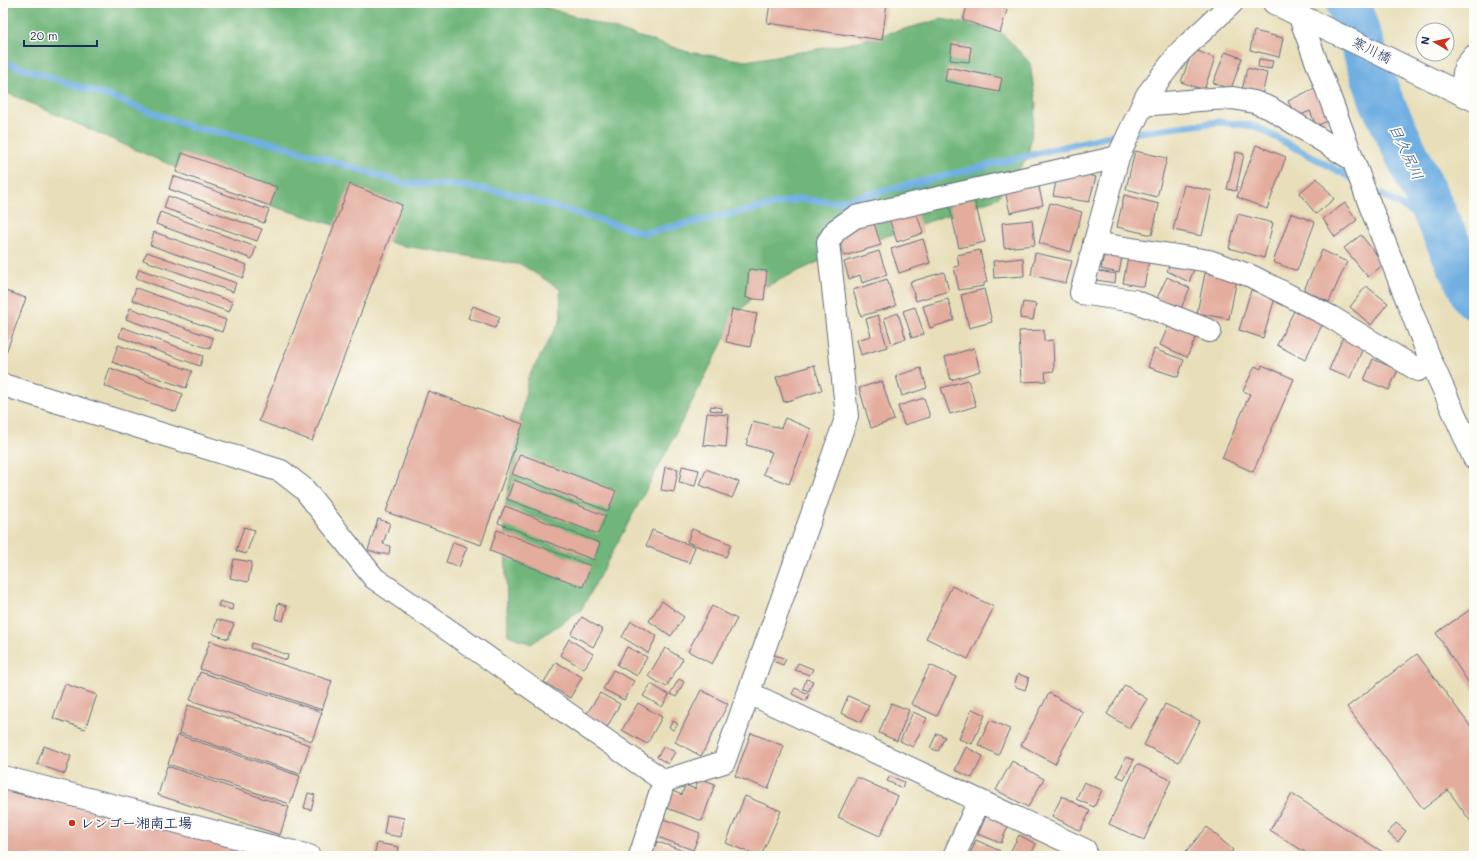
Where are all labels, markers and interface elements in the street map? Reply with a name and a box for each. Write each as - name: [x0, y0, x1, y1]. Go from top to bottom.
- scale bar: [24, 22, 97, 48]
- north arrow: [1415, 22, 1455, 62]
- text: 20 m: [30, 27, 58, 43]
- street label: 寒川橋: [1349, 32, 1395, 67]
- text: N: [1417, 35, 1433, 46]
- water label: 目久尻川: [1385, 120, 1429, 183]
- place label: レンゴー湘南工場: [80, 813, 192, 832]
- marker: レンゴー湘南工場: [67, 818, 77, 828]

